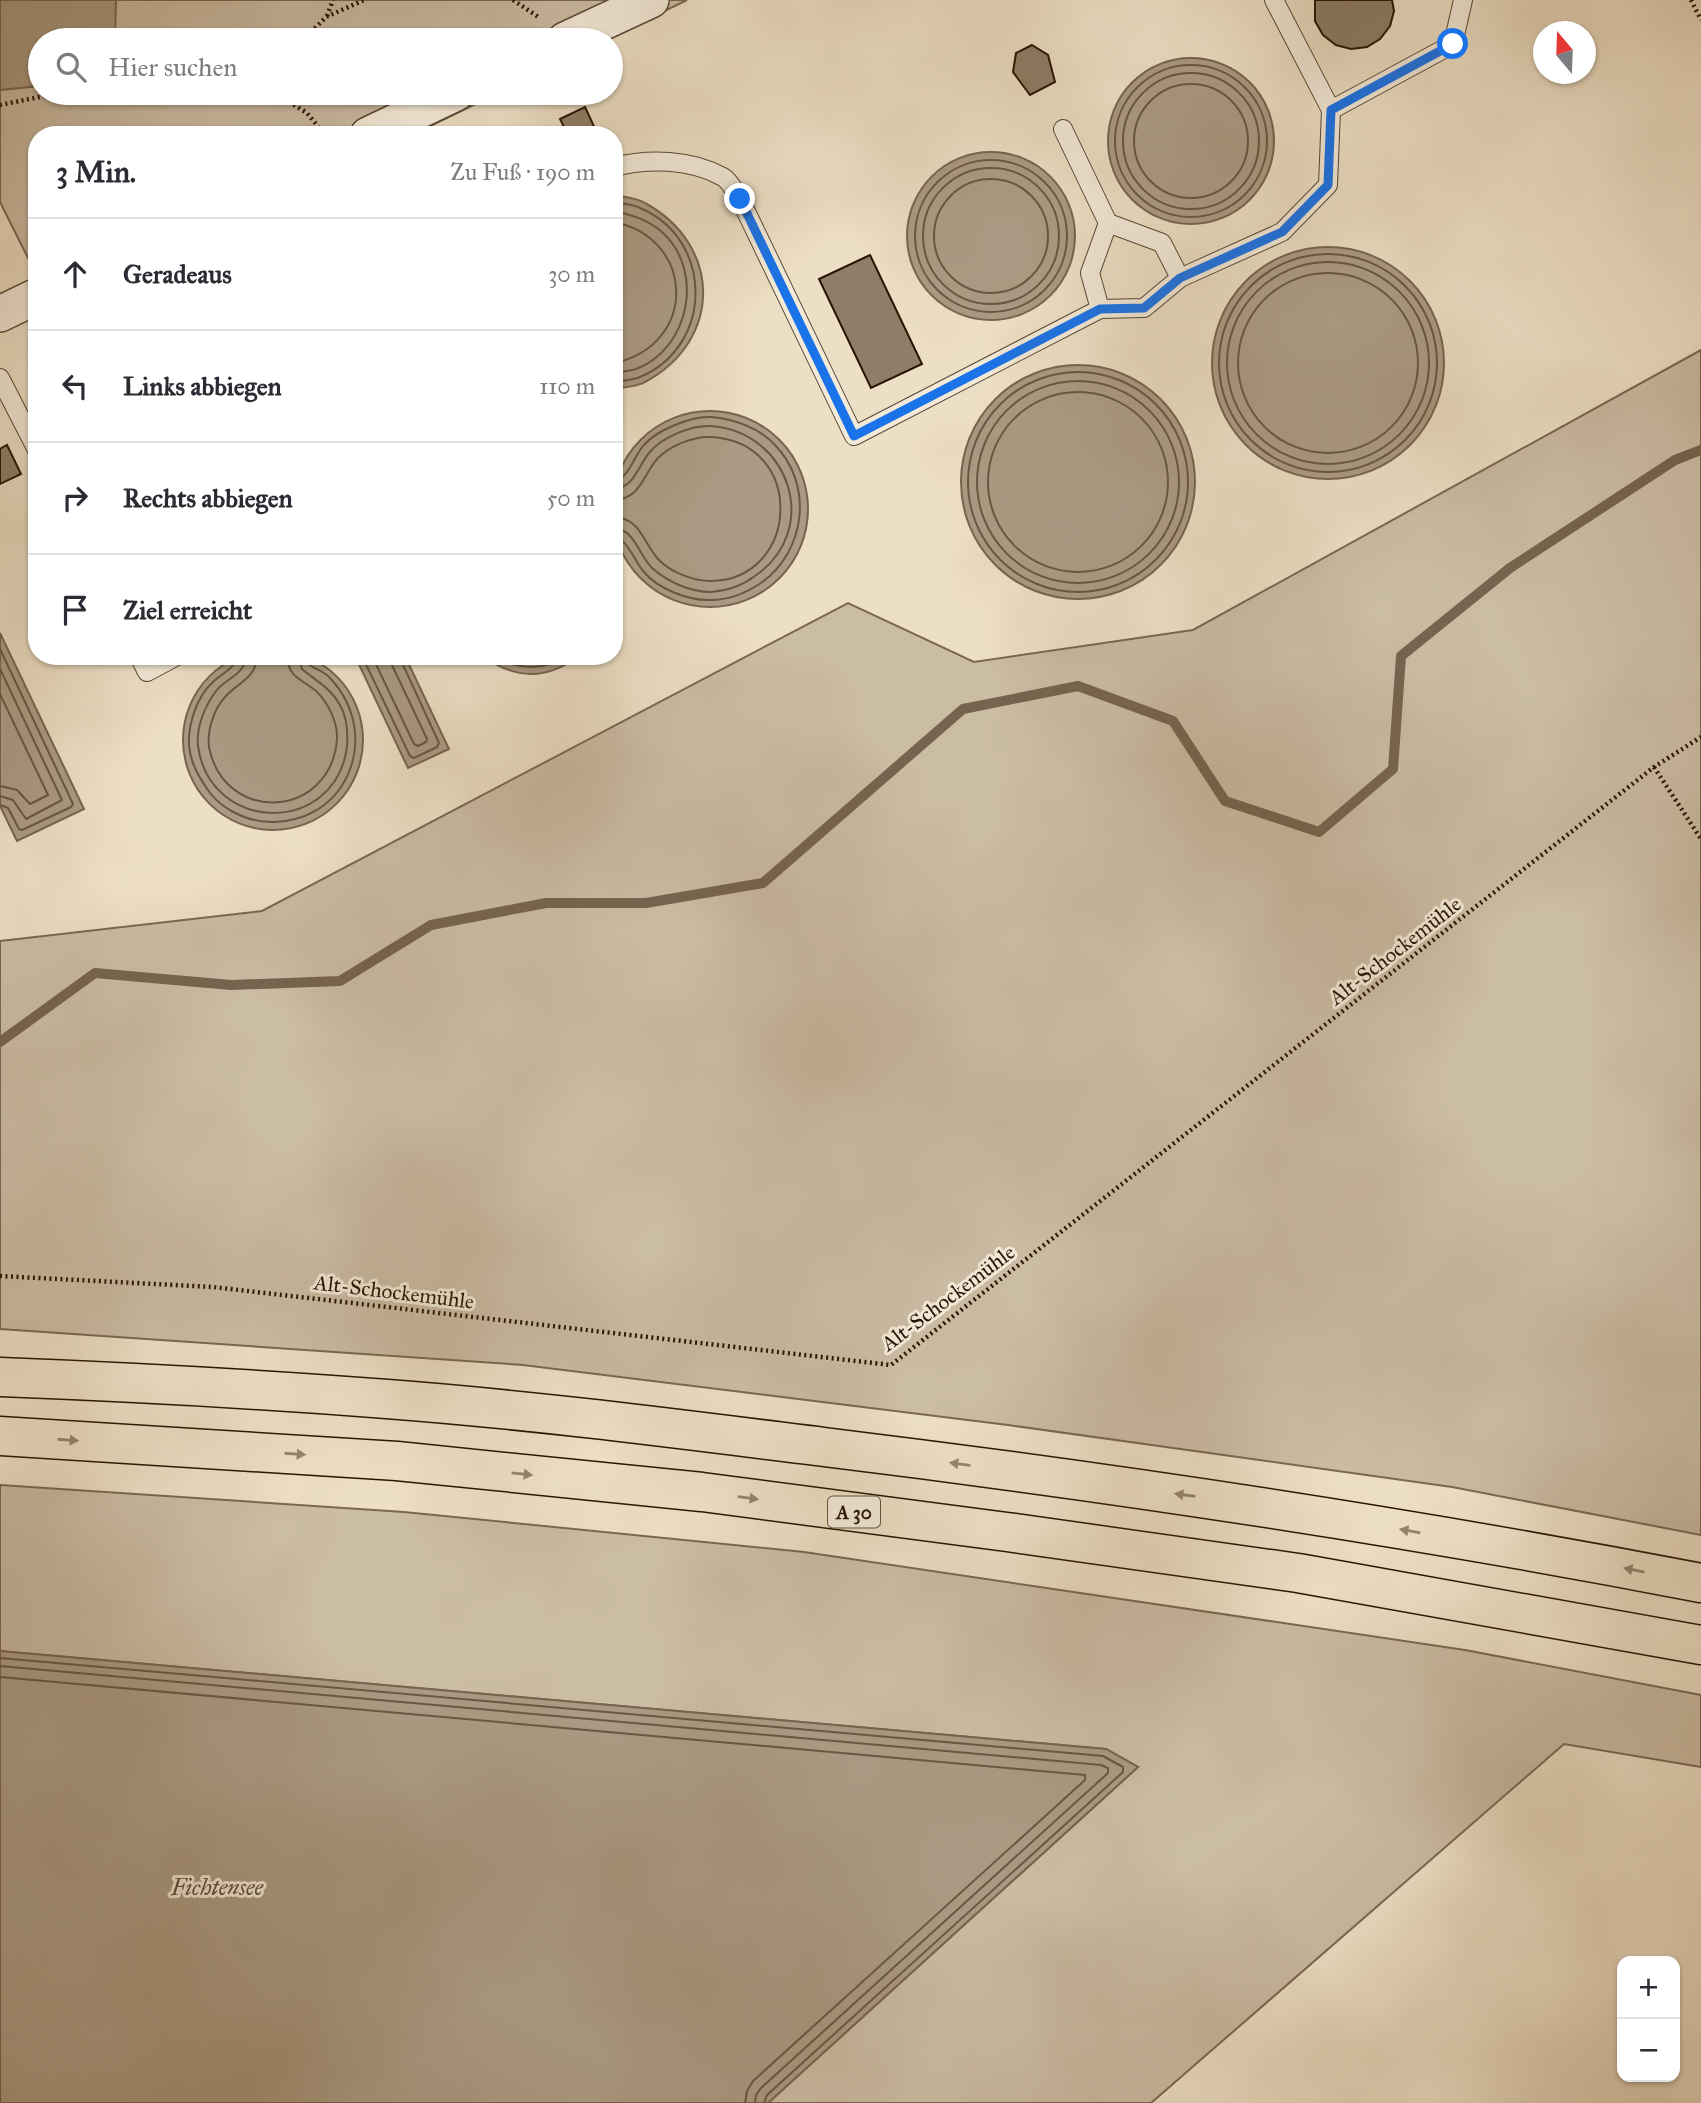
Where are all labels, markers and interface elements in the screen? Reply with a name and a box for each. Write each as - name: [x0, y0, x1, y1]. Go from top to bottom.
- north arrow: [1533, 21, 1596, 84]
- search box: [28, 28, 623, 105]
- route start: [1437, 28, 1468, 59]
- icon: search: [52, 48, 90, 86]
- text: Hier suchen: [108, 51, 237, 83]
- text: 3 Min.: [56, 154, 136, 190]
- text: Zu Fuß · 190 m: [451, 158, 595, 186]
- route end: [724, 183, 755, 214]
- icon: ahead: [56, 255, 94, 293]
- text: Geradeaus: [123, 258, 232, 290]
- text: 30 m: [548, 260, 595, 288]
- icon: left: [56, 367, 94, 405]
- text: Links abbiegen: [123, 370, 282, 402]
- text: 110 m: [539, 372, 595, 400]
- icon: right: [56, 479, 94, 517]
- text: Rechts abbiegen: [123, 482, 293, 514]
- text: 50 m: [547, 484, 595, 512]
- icon: arrive: [56, 591, 94, 629]
- text: Ziel erreicht: [123, 594, 252, 626]
- street label: Alt-Schockemühle: [1323, 891, 1467, 1011]
- street label: Alt-Schockemühle: [875, 1239, 1020, 1357]
- street label: Alt-Schockemühle: [312, 1269, 476, 1315]
- one-way arrow: [57, 1435, 79, 1446]
- one-way arrow: [284, 1449, 306, 1460]
- one-way arrow: [949, 1458, 971, 1469]
- one-way arrow: [511, 1468, 533, 1479]
- one-way arrow: [1174, 1489, 1196, 1500]
- one-way arrow: [737, 1493, 759, 1504]
- road number: A 30: [828, 1496, 880, 1528]
- one-way arrow: [1399, 1525, 1421, 1536]
- one-way arrow: [1623, 1564, 1645, 1575]
- water label: Fichtensee: [170, 1873, 263, 1901]
- map controls: [1617, 1956, 1680, 2082]
- button: +: [1617, 1956, 1680, 2019]
- button: −: [1617, 2019, 1680, 2082]

